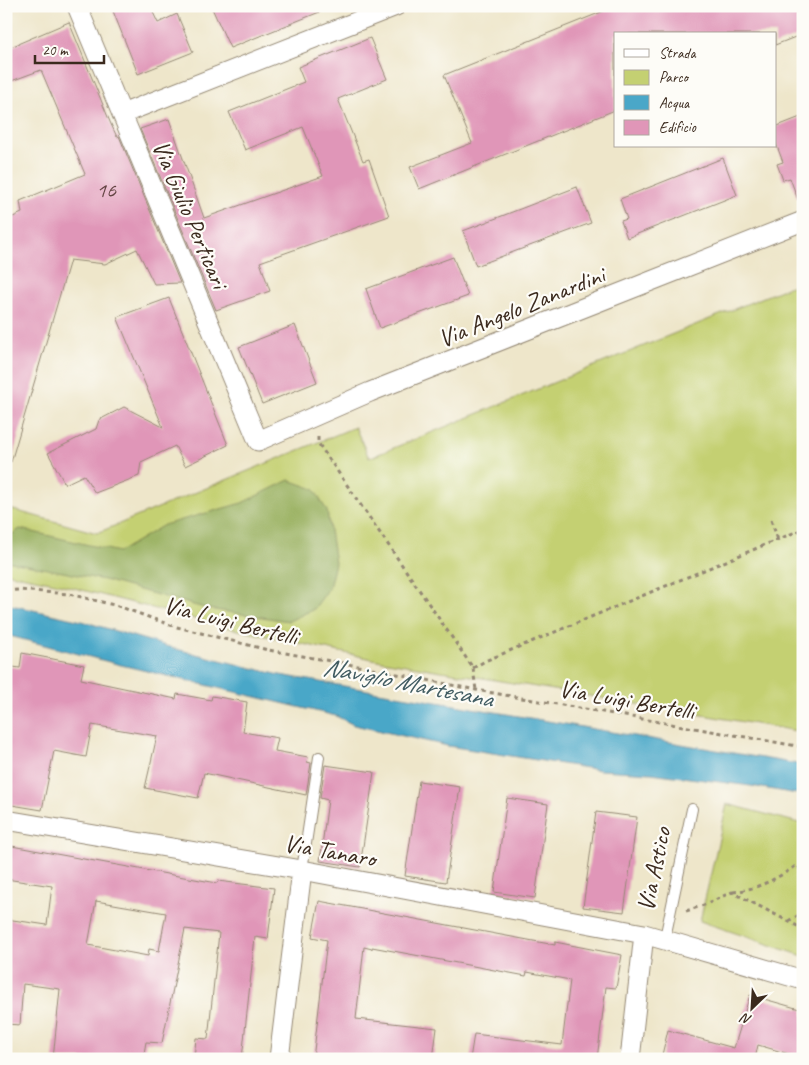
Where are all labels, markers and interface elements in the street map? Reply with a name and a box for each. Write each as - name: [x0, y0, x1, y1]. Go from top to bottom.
- scale bar: [35, 32, 104, 64]
- legend: [614, 32, 776, 148]
- text: 20 m: [42, 41, 69, 60]
- text: Strada: [659, 44, 696, 63]
- text: Parco: [659, 68, 690, 87]
- text: Acqua: [659, 94, 690, 113]
- text: Edificio: [659, 118, 697, 137]
- street label: Via Giulio Perticari: [145, 136, 237, 296]
- house number: 16: [96, 176, 117, 204]
- street label: Via Angelo Zanardini: [433, 258, 612, 355]
- street label: Via Luigi Bertelli: [160, 589, 304, 654]
- water label: Naviglio Martesana: [320, 650, 498, 716]
- street label: Via Luigi Bertelli: [557, 672, 700, 728]
- street label: Via Astico: [629, 823, 679, 914]
- street label: Via Tanaro: [282, 827, 381, 875]
- north arrow: [726, 982, 776, 1032]
- text: N: [737, 1009, 754, 1029]

